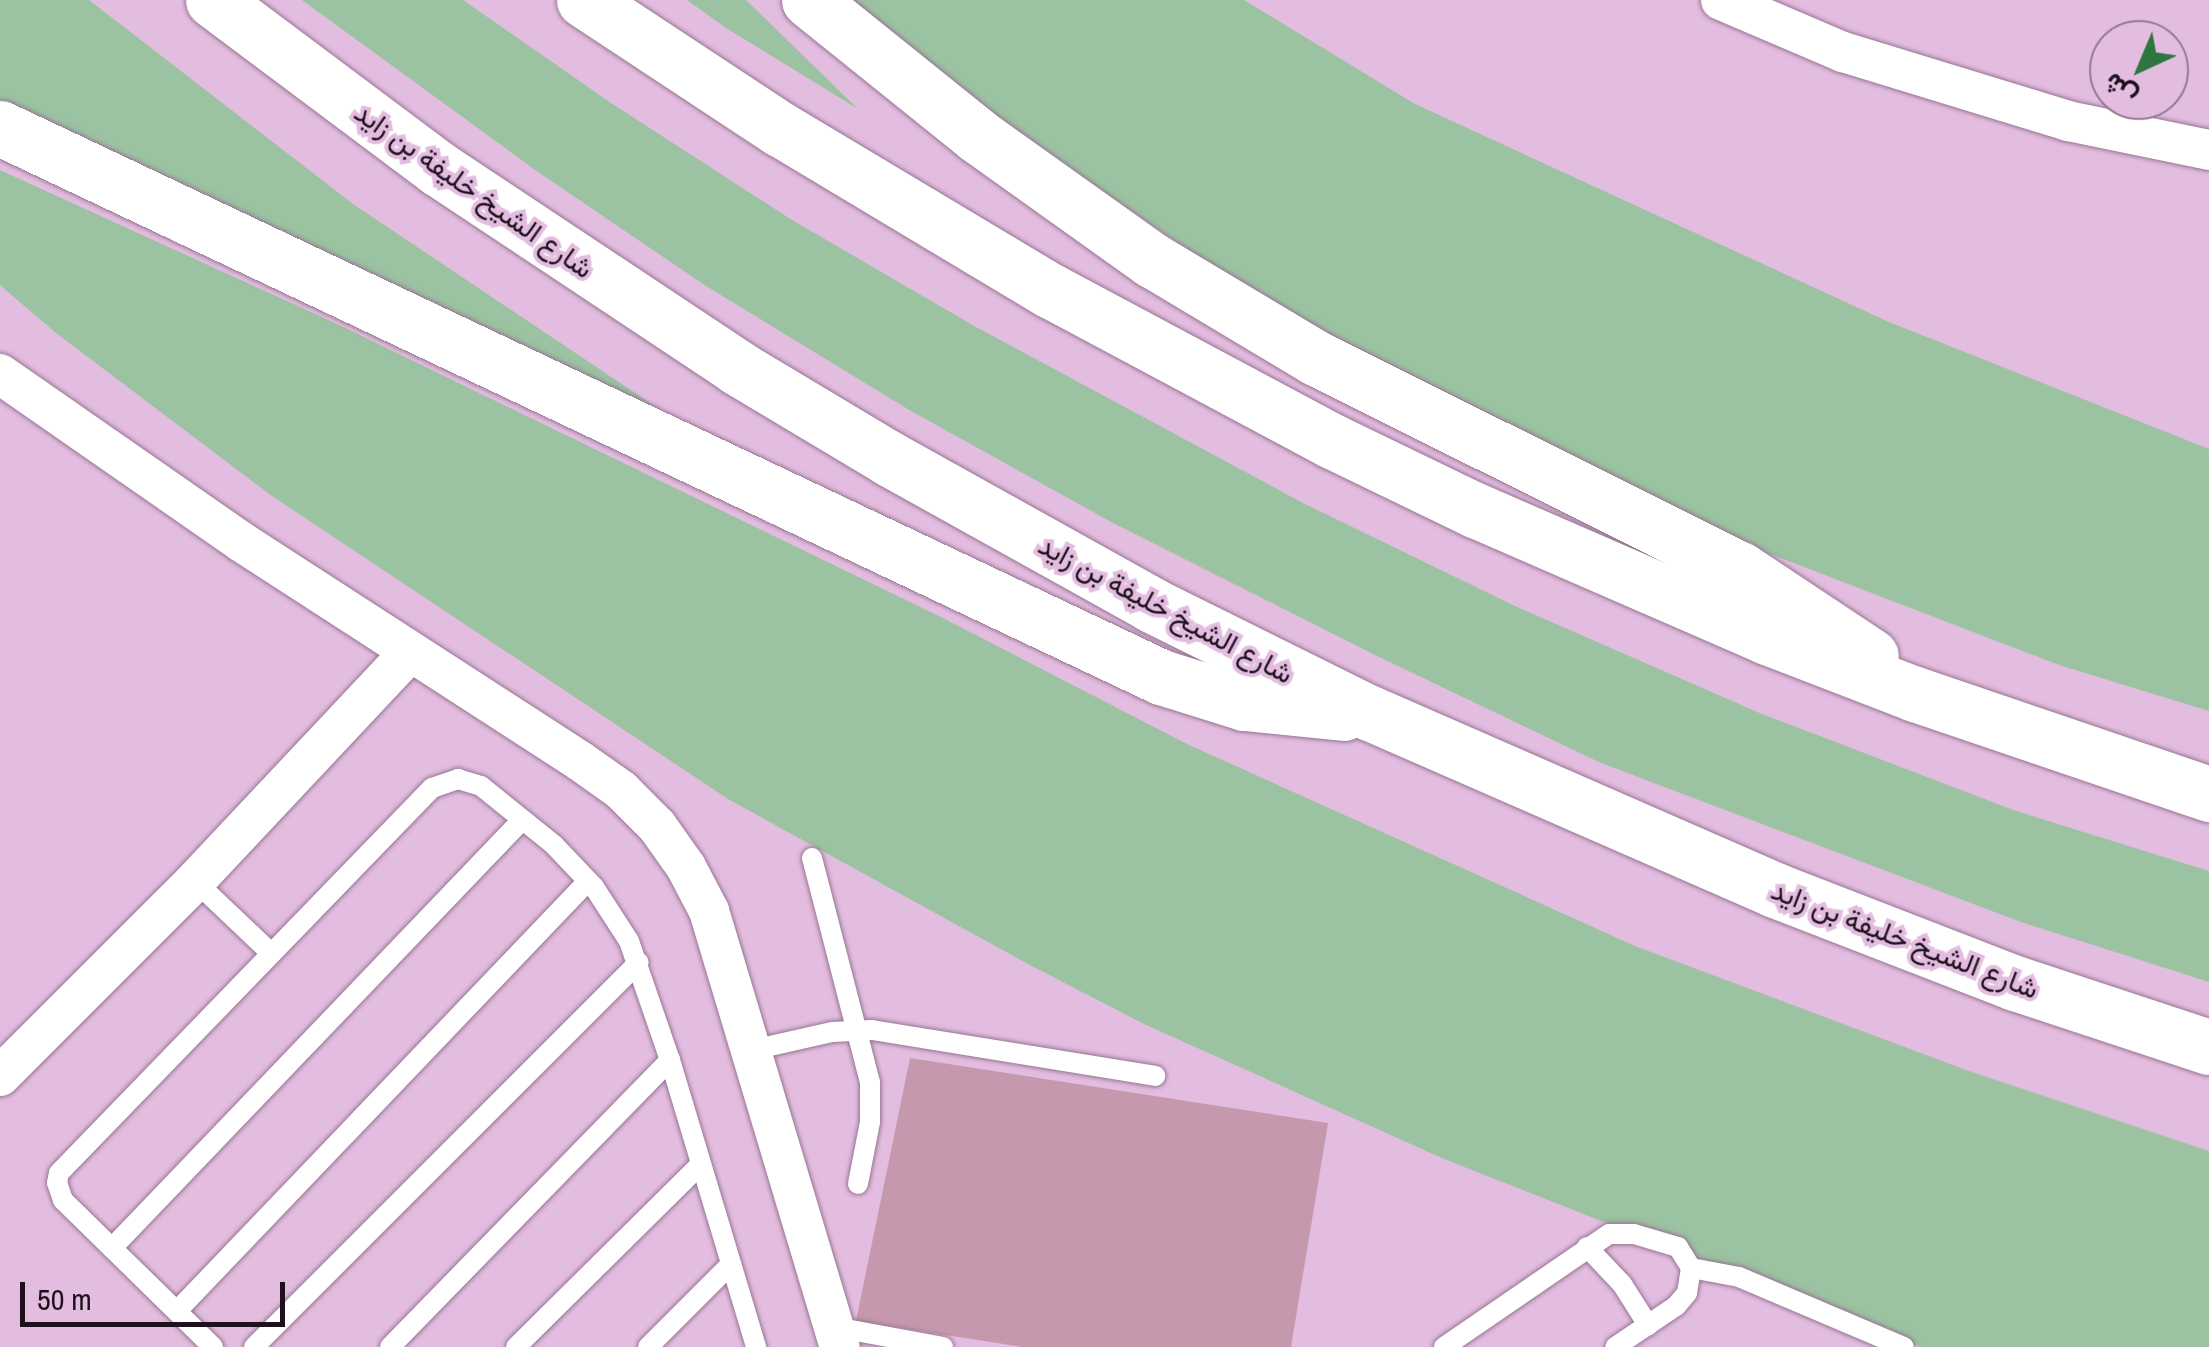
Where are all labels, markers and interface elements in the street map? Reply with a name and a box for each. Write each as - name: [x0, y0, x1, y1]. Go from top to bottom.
- north arrow: [2089, 20, 2189, 120]
- text: ش: [2094, 65, 2145, 115]
- street label: شارع الشيخ خليفة بن زايد: [348, 95, 600, 285]
- street label: شارع الشيخ خليفة بن زايد: [1033, 528, 1299, 690]
- street label: شارع الشيخ خليفة بن زايد: [1767, 873, 2043, 1005]
- scale bar: [25, 1262, 290, 1324]
- text: 50 m: [37, 1279, 92, 1319]

